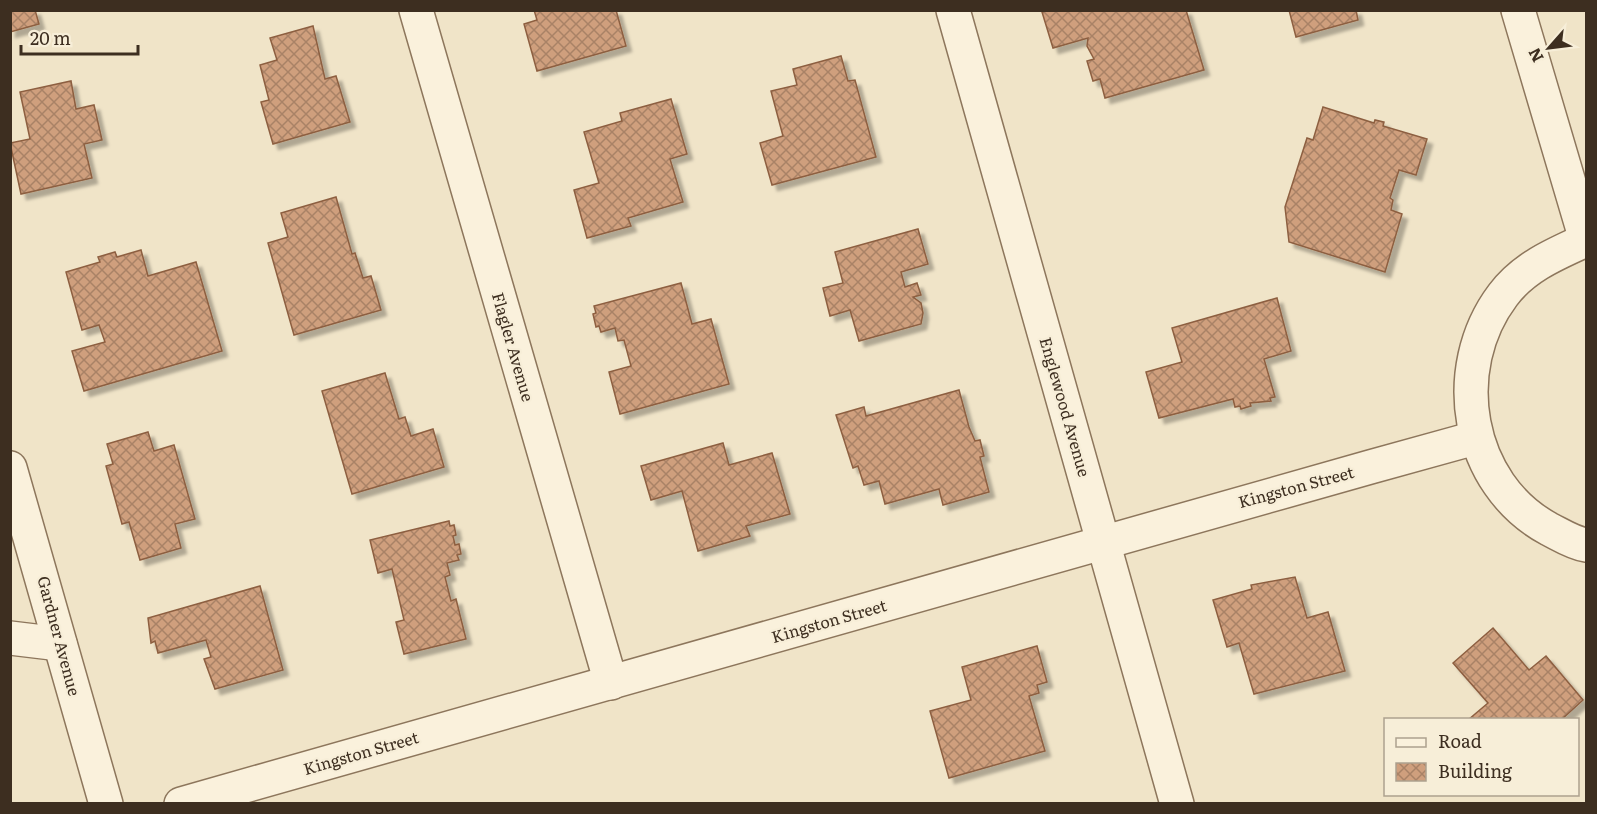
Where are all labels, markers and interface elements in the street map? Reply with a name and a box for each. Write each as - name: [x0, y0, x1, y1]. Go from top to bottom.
- scale bar: [21, 18, 138, 56]
- north arrow: [1519, 18, 1579, 78]
- text: 20 m: [30, 24, 71, 51]
- text: N: [1521, 44, 1549, 67]
- street label: Flagler Avenue: [487, 289, 541, 404]
- street label: Englewood Avenue: [1035, 334, 1097, 479]
- street label: Kingston Street: [1235, 459, 1357, 513]
- street label: Gardner Avenue: [32, 573, 87, 698]
- street label: Kingston Street: [768, 592, 890, 648]
- legend: [1384, 718, 1579, 796]
- street label: Kingston Street: [300, 724, 422, 780]
- text: Road: [1438, 727, 1482, 754]
- text: Building: [1438, 757, 1513, 784]

